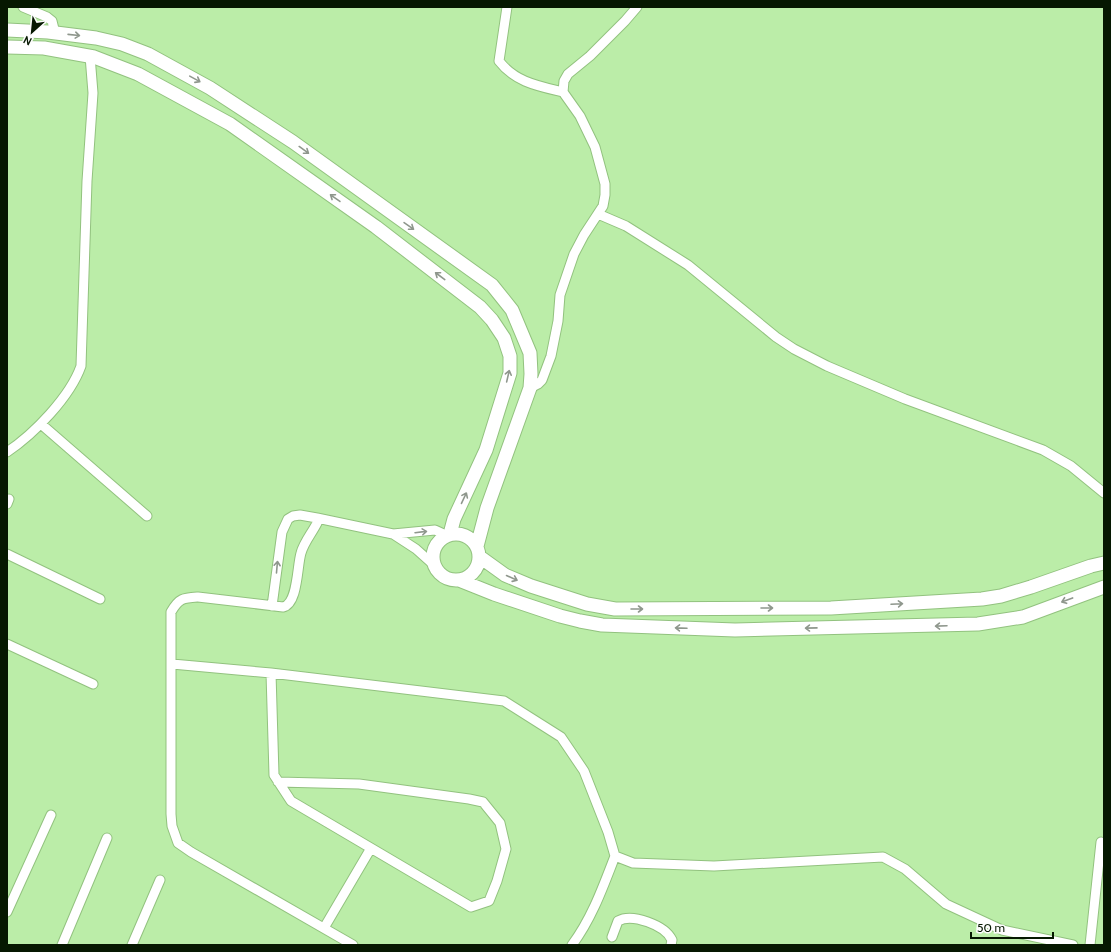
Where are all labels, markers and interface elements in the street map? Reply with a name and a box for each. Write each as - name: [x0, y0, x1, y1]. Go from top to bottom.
- north arrow: [12, 12, 52, 52]
- one-way arrow: [67, 31, 80, 39]
- text: N: [21, 33, 34, 49]
- one-way arrow: [189, 76, 201, 83]
- one-way arrow: [298, 146, 309, 154]
- one-way arrow: [330, 194, 341, 202]
- one-way arrow: [403, 222, 414, 230]
- one-way arrow: [434, 271, 445, 280]
- one-way arrow: [505, 370, 513, 383]
- one-way arrow: [461, 492, 468, 504]
- one-way arrow: [414, 528, 427, 536]
- one-way arrow: [274, 561, 281, 574]
- one-way arrow: [506, 575, 518, 583]
- one-way arrow: [1062, 597, 1074, 605]
- one-way arrow: [890, 601, 903, 608]
- one-way arrow: [760, 604, 773, 612]
- one-way arrow: [630, 605, 643, 613]
- one-way arrow: [935, 622, 948, 629]
- one-way arrow: [675, 624, 688, 632]
- one-way arrow: [805, 624, 818, 632]
- scale bar: [971, 914, 1053, 940]
- text: 50 m: [977, 920, 1005, 935]

